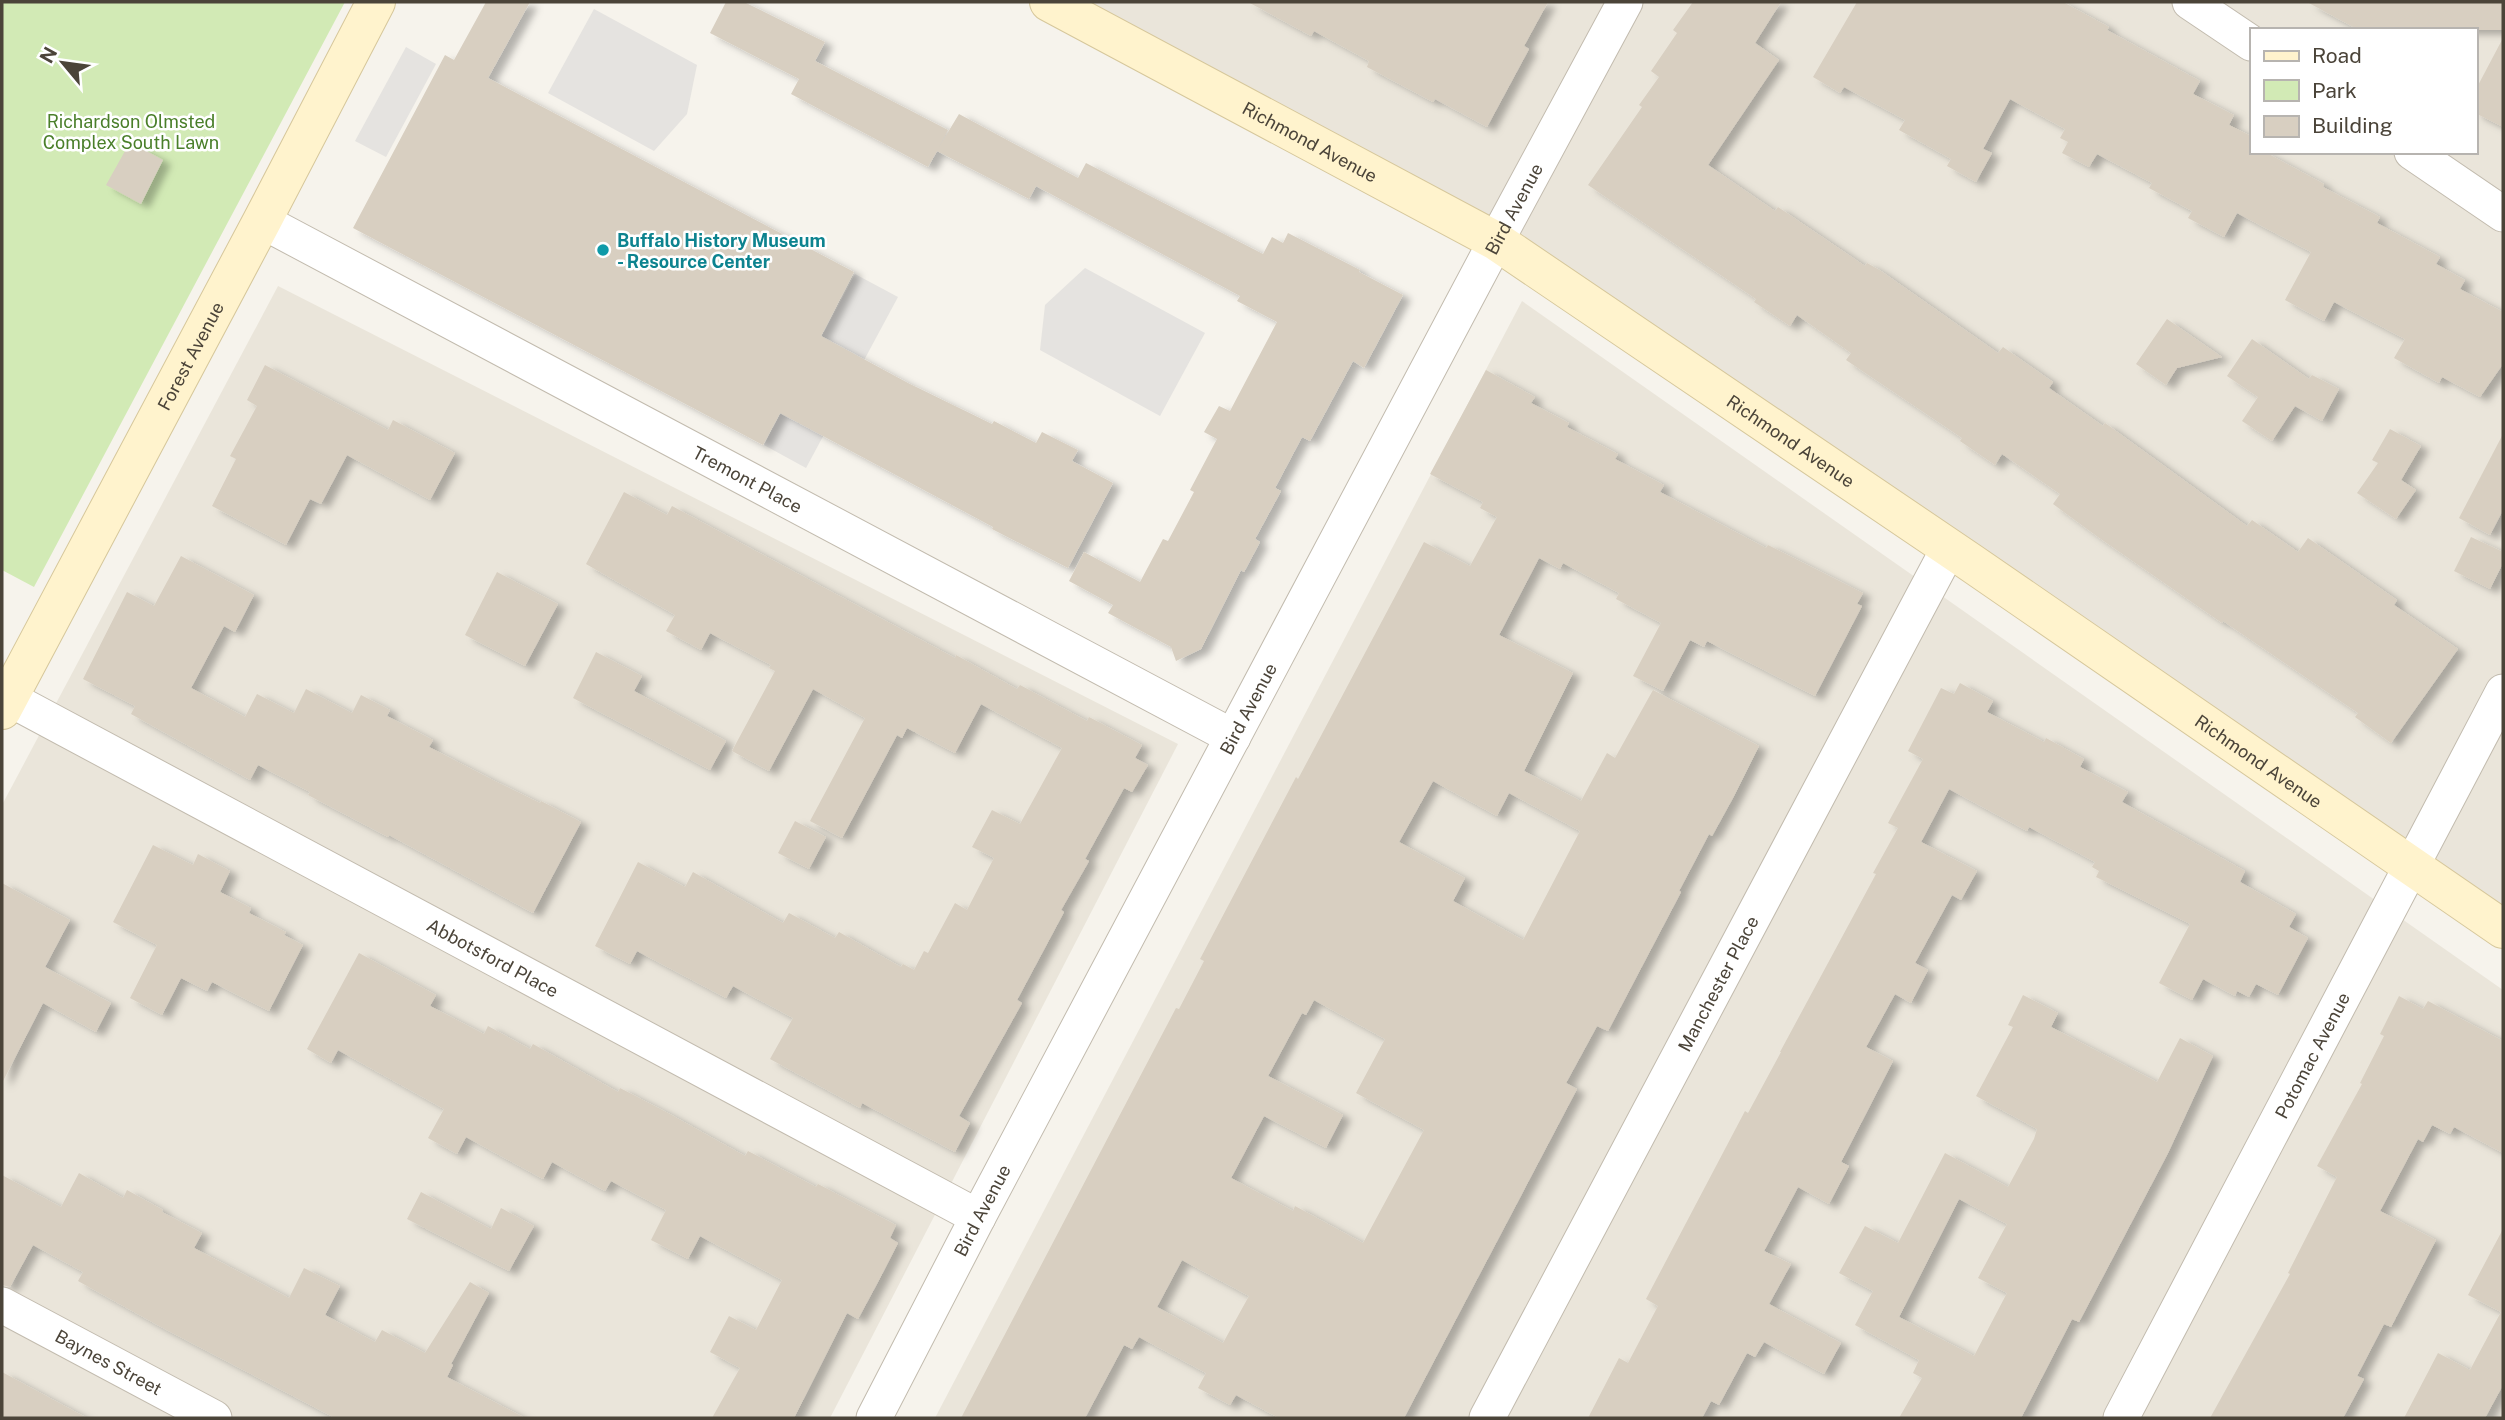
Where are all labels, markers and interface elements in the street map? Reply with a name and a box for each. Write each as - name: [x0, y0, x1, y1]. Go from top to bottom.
- north arrow: [28, 28, 98, 98]
- legend: [2250, 28, 2477, 154]
- text: N: [35, 43, 61, 67]
- text: Road: [2312, 43, 2362, 68]
- text: Park: [2312, 78, 2357, 103]
- street label: Richmond Avenue: [1239, 97, 1381, 186]
- park label: Richardson Olmsted Complex South Lawn: [43, 111, 219, 153]
- text: Building: [2312, 113, 2393, 138]
- street label: Bird Avenue: [1480, 159, 1547, 258]
- place label: Buffalo History Museum - Resource Center: [617, 230, 826, 272]
- marker: Buffalo History Museum - Resource Center: [595, 242, 611, 258]
- street label: Forest Avenue: [153, 298, 228, 414]
- street label: Richmond Avenue: [1723, 390, 1859, 491]
- street label: Tremont Place: [689, 441, 806, 517]
- street label: Bird Avenue: [1215, 659, 1281, 758]
- street label: Richmond Avenue: [2191, 710, 2326, 812]
- street label: Manchester Place: [1673, 912, 1762, 1055]
- street label: Abbotsford Place: [424, 914, 562, 1001]
- street label: Potomac Avenue: [2270, 989, 2354, 1122]
- street label: Bird Avenue: [949, 1161, 1014, 1260]
- street label: Baynes Street: [52, 1325, 166, 1399]

